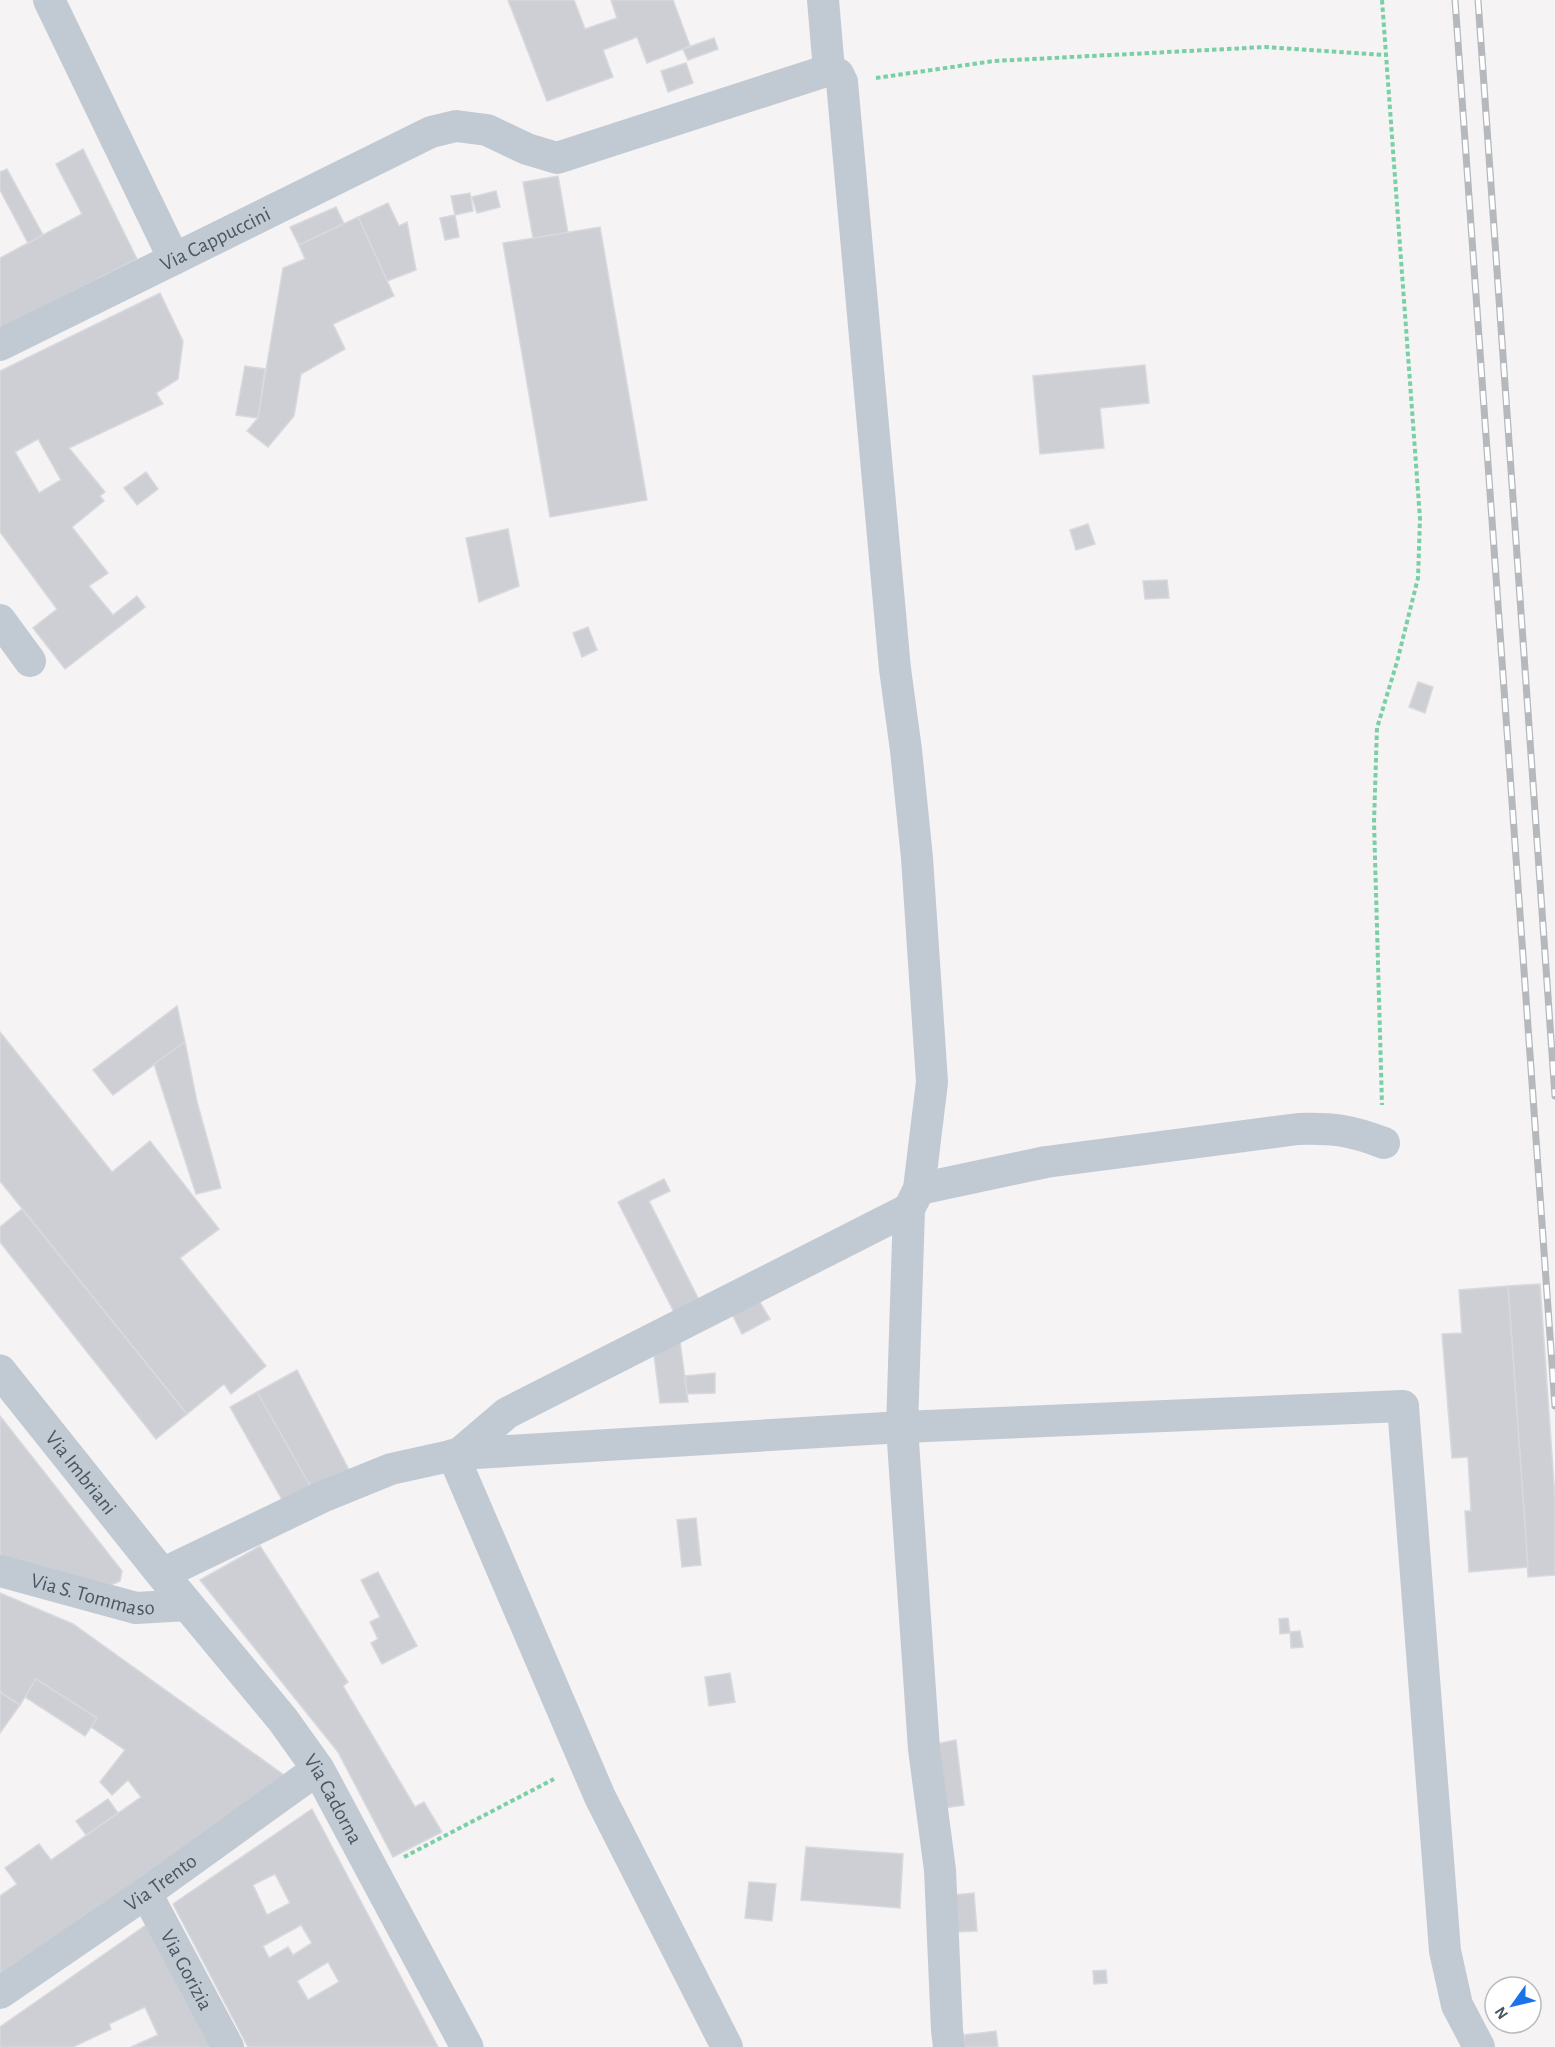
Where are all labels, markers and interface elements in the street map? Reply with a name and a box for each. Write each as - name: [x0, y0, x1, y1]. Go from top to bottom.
- street label: Via Cappuccini: [157, 203, 274, 275]
- street label: Via Imbriani: [42, 1427, 121, 1518]
- street label: Via S. Tommaso: [28, 1569, 155, 1618]
- street label: Via Cadorna: [300, 1750, 367, 1847]
- street label: Via Trento: [121, 1850, 200, 1915]
- street label: Via Gorizia: [157, 1926, 217, 2014]
- north arrow: [1483, 1975, 1543, 2035]
- text: N: [1492, 2004, 1511, 2022]

